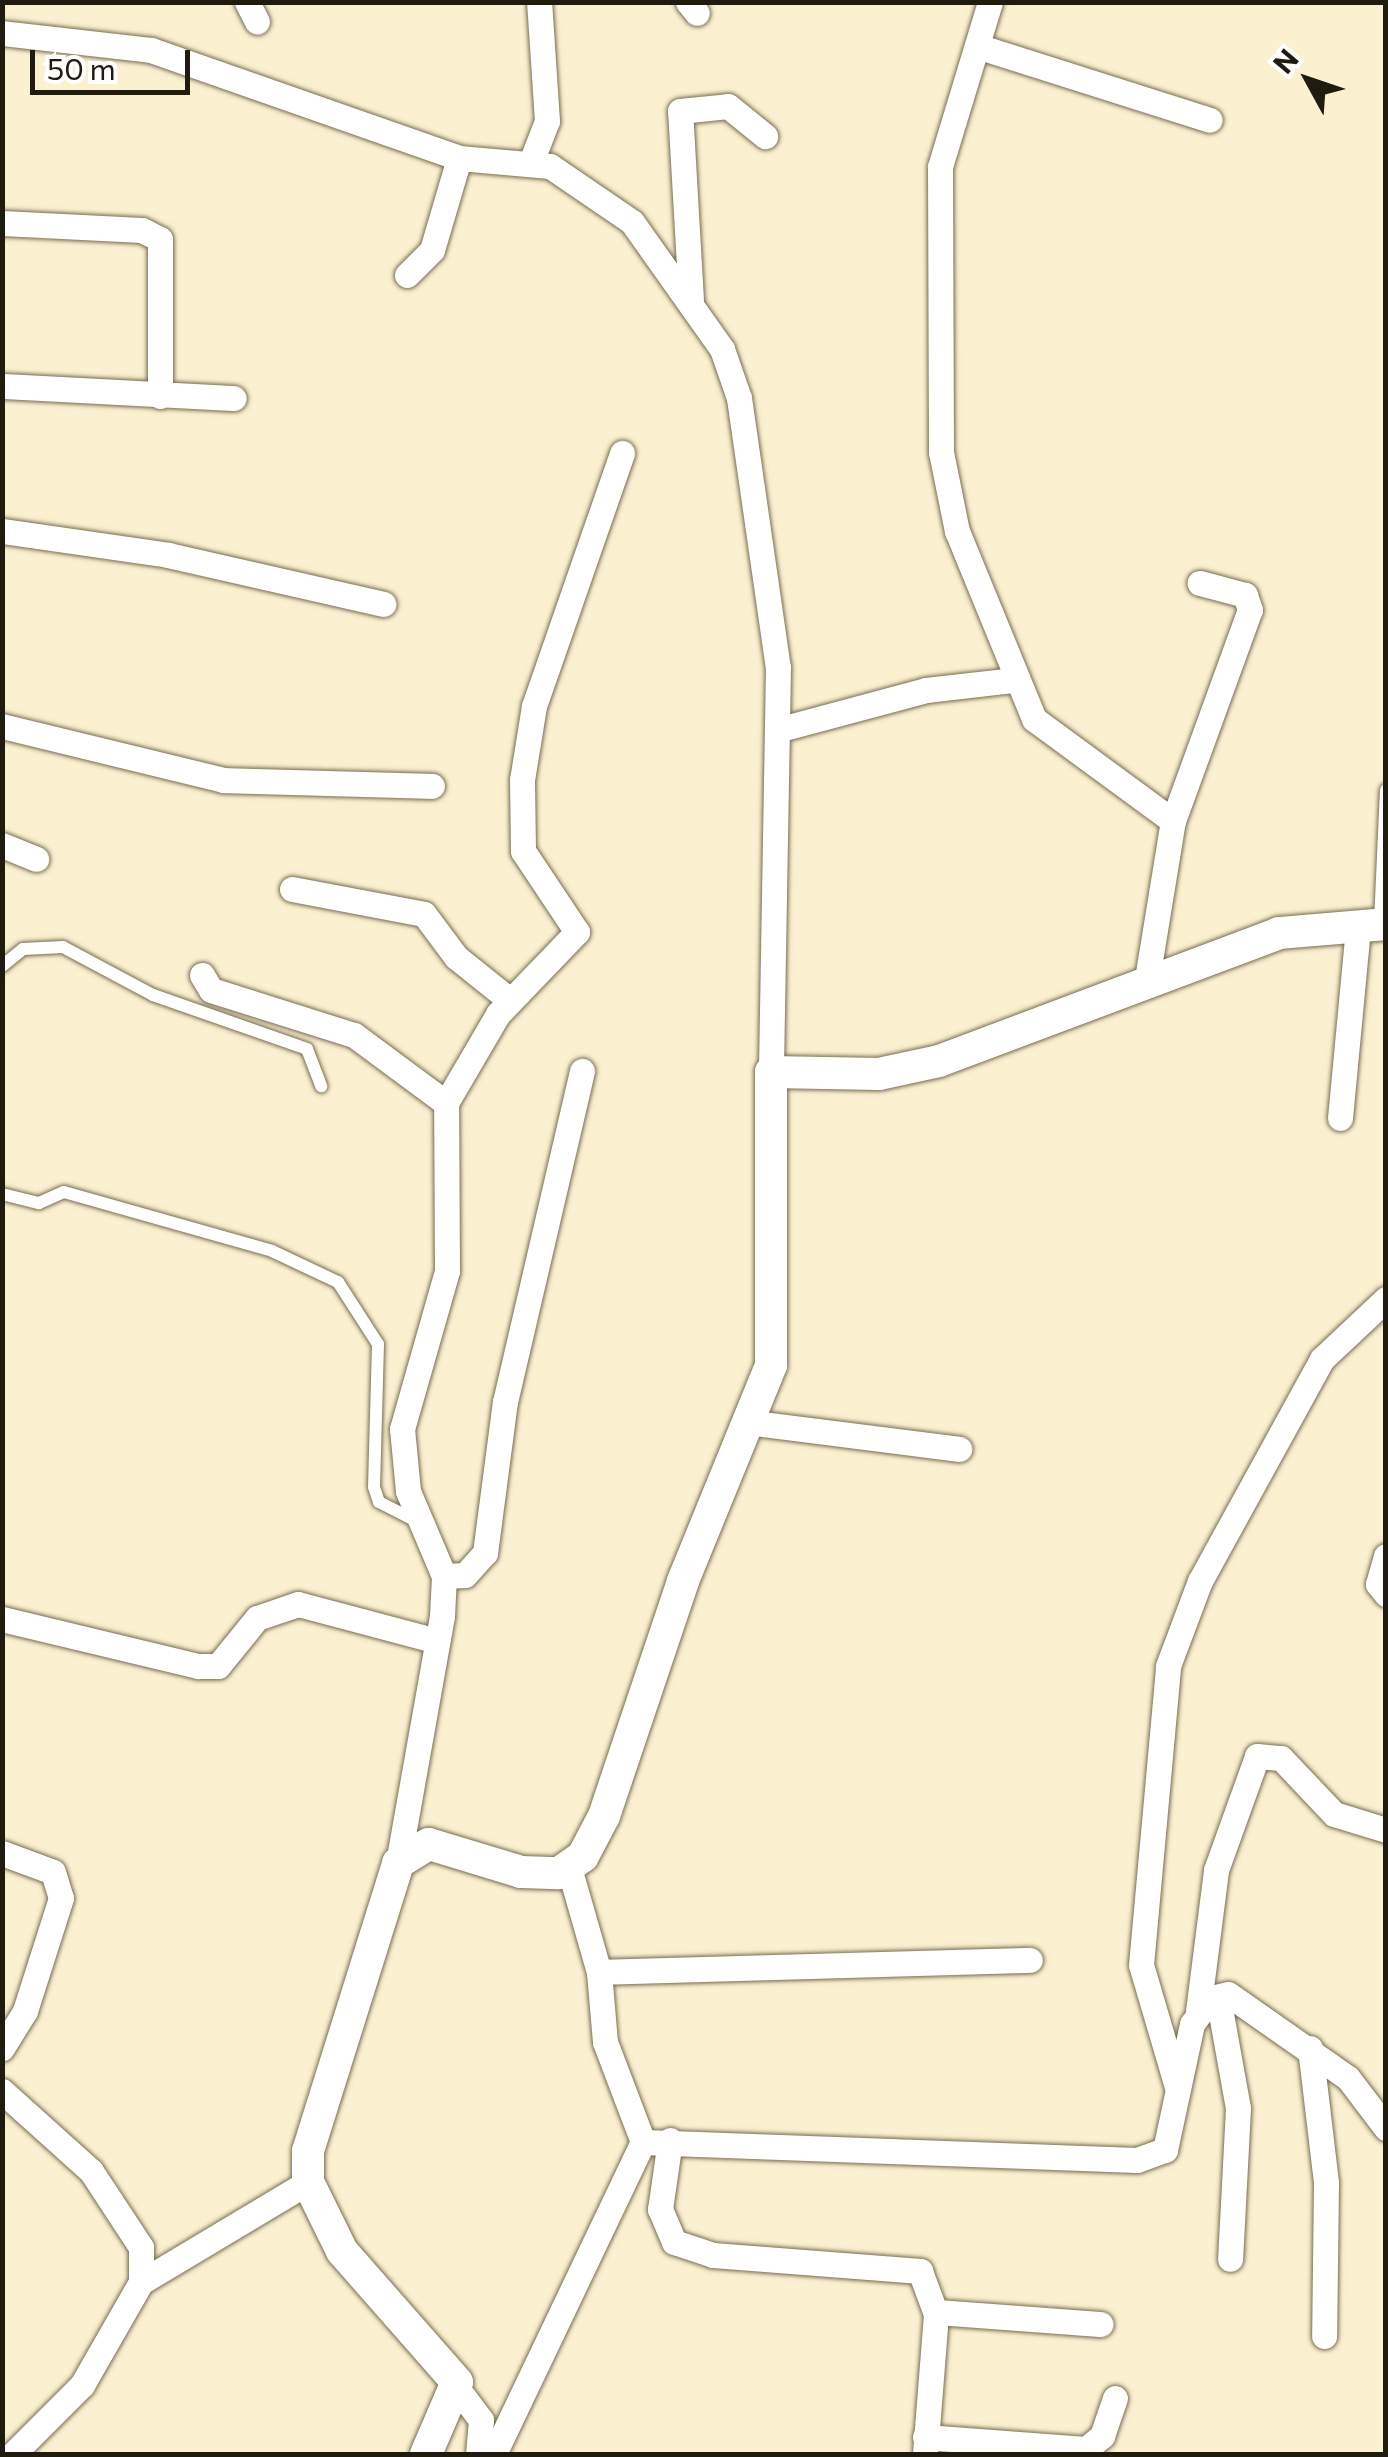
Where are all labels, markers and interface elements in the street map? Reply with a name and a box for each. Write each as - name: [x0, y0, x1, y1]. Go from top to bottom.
- scale bar: [35, 30, 195, 92]
- north arrow: [1258, 30, 1358, 130]
- text: N: [1265, 42, 1305, 80]
- text: 50 m: [47, 49, 116, 86]

